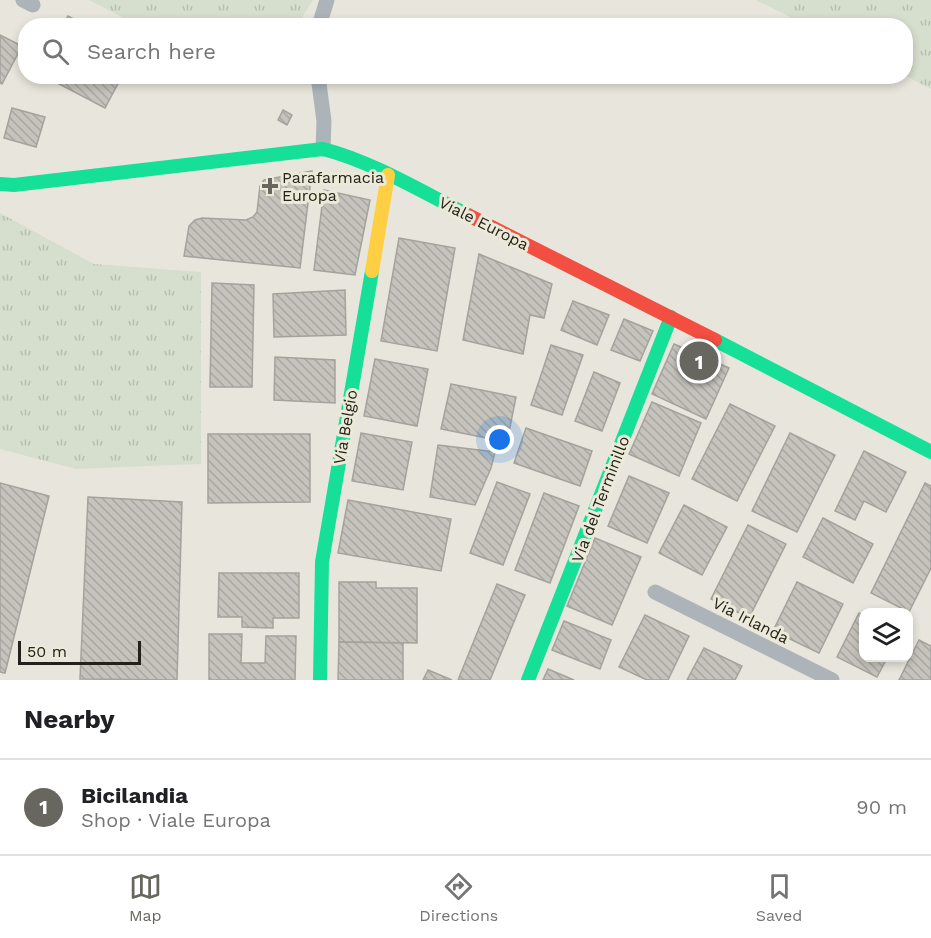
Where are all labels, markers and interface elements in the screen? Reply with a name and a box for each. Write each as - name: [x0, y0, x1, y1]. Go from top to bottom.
- search box: [18, 18, 913, 84]
- icon: search: [39, 35, 72, 68]
- text: Search here: [87, 39, 216, 64]
- place label: Parafarmacia Europa: [282, 168, 384, 205]
- marker: Parafarmacia Europa: [263, 179, 277, 193]
- street label: Viale Europa: [436, 193, 532, 254]
- pin: 1: [680, 338, 718, 384]
- street label: Via Belgio: [330, 388, 361, 466]
- your location: [485, 425, 514, 454]
- street label: Via del Terminillo: [568, 433, 633, 565]
- street label: Via Irlanda: [710, 593, 792, 648]
- map controls: [859, 608, 913, 662]
- button: layers: [859, 608, 913, 662]
- scale bar: [18, 638, 141, 666]
- text: 50 m: [27, 642, 67, 661]
- text: Nearby: [24, 704, 115, 734]
- text: Bicilandia: [81, 783, 188, 808]
- text: 1: [39, 795, 48, 819]
- text: 90 m: [856, 795, 907, 819]
- text: Shop · Viale Europa: [81, 808, 271, 832]
- tab: Map: [129, 870, 162, 925]
- tab: Directions: [419, 870, 498, 925]
- tab: Saved: [756, 870, 802, 925]

